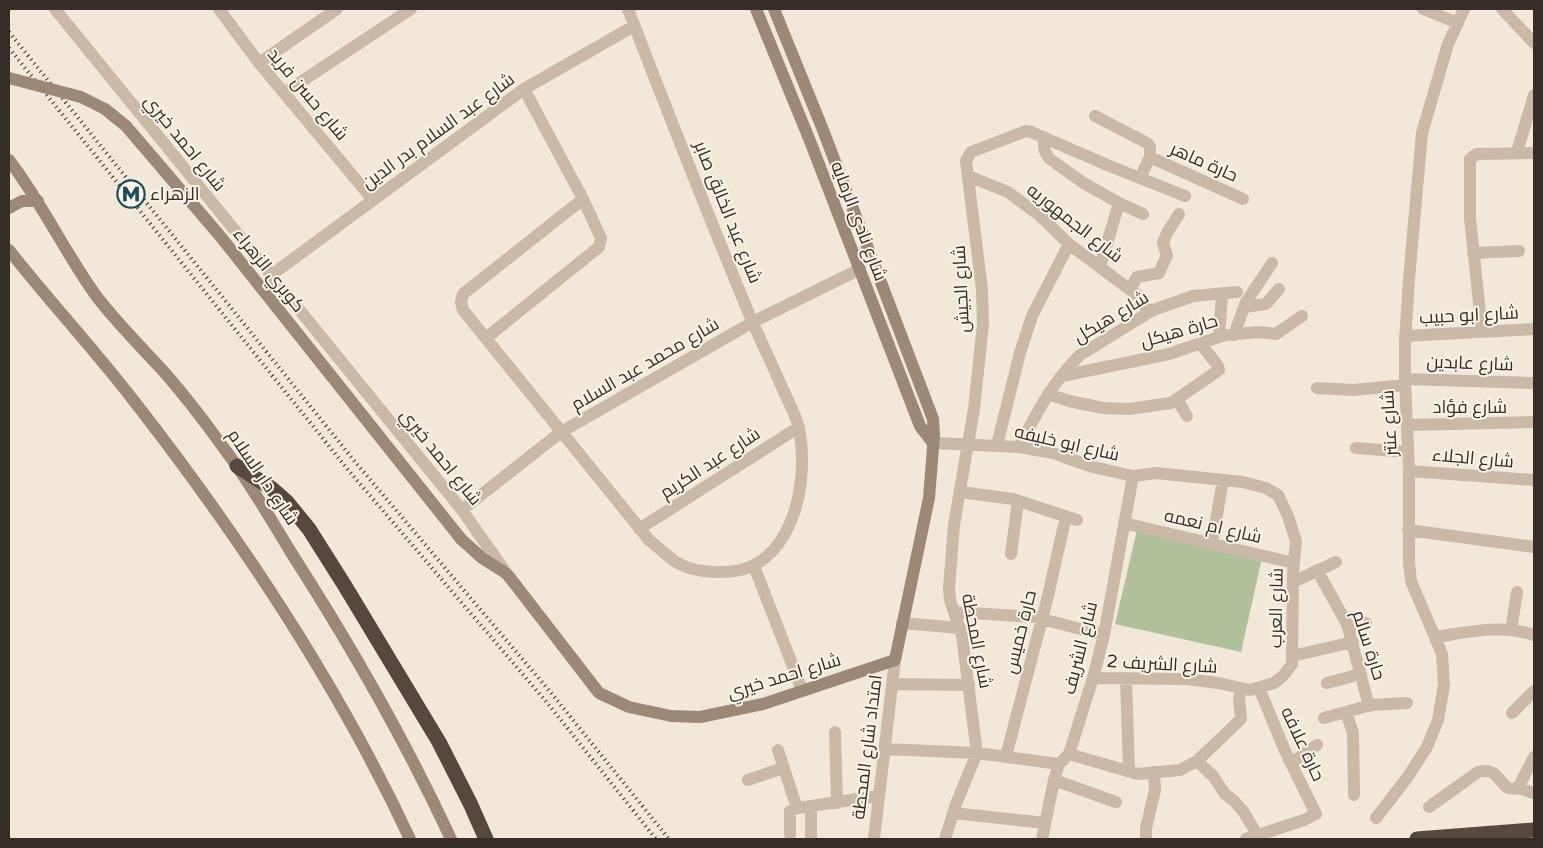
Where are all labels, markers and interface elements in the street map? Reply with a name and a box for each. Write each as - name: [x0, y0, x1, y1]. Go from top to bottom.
- street label: شارع حسن فريد: [262, 43, 353, 145]
- street label: شارع عبد السلام بدر الدين: [357, 68, 519, 195]
- street label: شارع احمد خيري: [137, 90, 231, 198]
- street label: شارع عبد الخالق صابر: [688, 137, 767, 287]
- street label: حارة ماهر: [1166, 137, 1241, 187]
- street label: شارع نادى الرمايه: [825, 158, 892, 284]
- metro station icon: الزهراء: [116, 179, 146, 209]
- street label: شارع الجمهوريه: [1022, 179, 1127, 268]
- place label: الزهراء: [150, 183, 200, 205]
- street label: كوبري الزهراء: [226, 223, 310, 319]
- street label: شارع الجيش: [948, 244, 975, 333]
- street label: شارع هيكل: [1070, 286, 1153, 349]
- street label: شارع ابو حبيب: [1419, 301, 1519, 330]
- street label: حارة هيكل: [1138, 309, 1220, 353]
- street label: شارع محمد عبد السلام: [567, 313, 723, 416]
- street label: شارع عابدين: [1426, 350, 1514, 377]
- street label: شارع عنتر: [1376, 389, 1403, 458]
- street label: شارع فؤاد: [1433, 396, 1507, 419]
- street label: شارع احمد خيري: [393, 404, 487, 512]
- street label: شارع ابو خليفه: [1012, 420, 1122, 467]
- street label: شارع عبد الكريم: [656, 422, 765, 504]
- street label: شارع دار السلام: [222, 425, 303, 530]
- street label: شارع الجلاء: [1431, 443, 1515, 474]
- street label: شارع ام نعمه: [1162, 504, 1264, 549]
- street label: شارع العرب: [1264, 568, 1289, 648]
- street label: حارة خميس: [999, 588, 1041, 676]
- street label: شارع المحطة: [956, 592, 997, 691]
- street label: شارع الشريف: [1058, 599, 1103, 697]
- street label: حارة سالم: [1346, 607, 1391, 683]
- street label: شارع احمد خيري: [725, 648, 844, 707]
- street label: شارع الشريف 2: [1106, 650, 1218, 679]
- street label: امتداد شارع المحطة: [847, 673, 888, 821]
- street label: حارة علافه: [1276, 703, 1330, 785]

